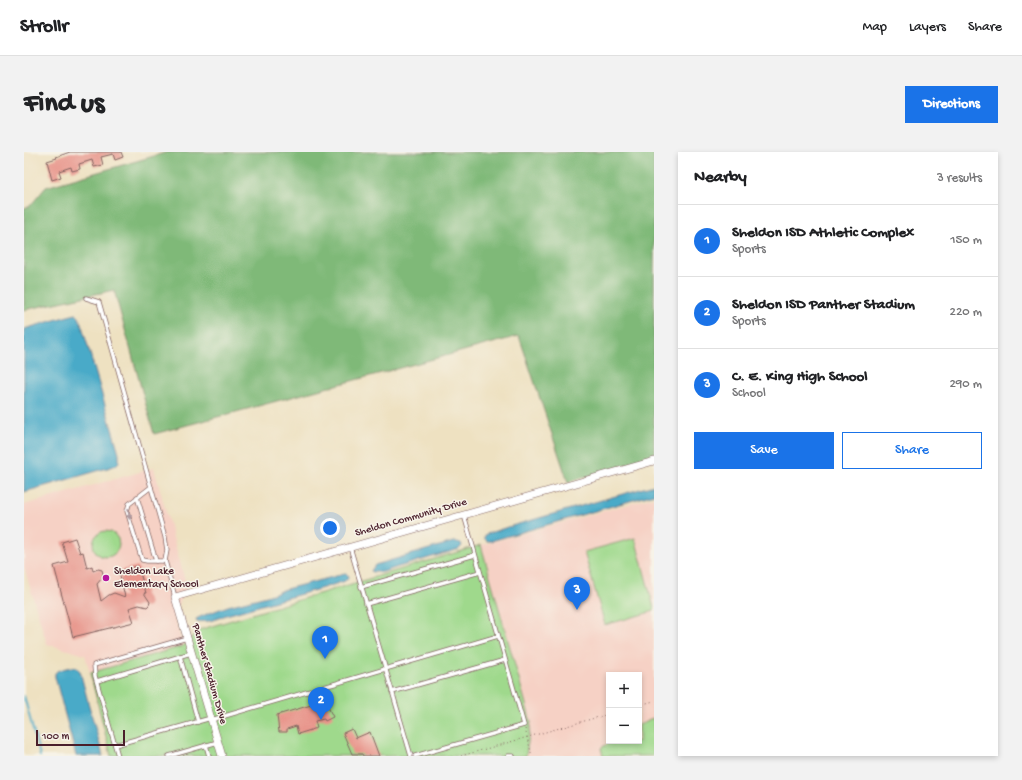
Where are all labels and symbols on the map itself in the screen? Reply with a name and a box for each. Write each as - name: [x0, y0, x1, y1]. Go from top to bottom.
- street label: Sheldon Community Drive: [354, 496, 469, 540]
- one-way arrow: [126, 508, 132, 521]
- your location: [320, 518, 340, 538]
- place label: Sheldon Lake Elementary School: [114, 566, 199, 591]
- marker: Sheldon Lake Elementary School: [101, 573, 111, 583]
- pin: 3: [564, 577, 590, 610]
- street label: Panther Stadium Drive: [189, 621, 229, 726]
- pin: 1: [312, 626, 338, 659]
- pin: 2: [308, 687, 334, 720]
- scale bar: [36, 728, 125, 747]

